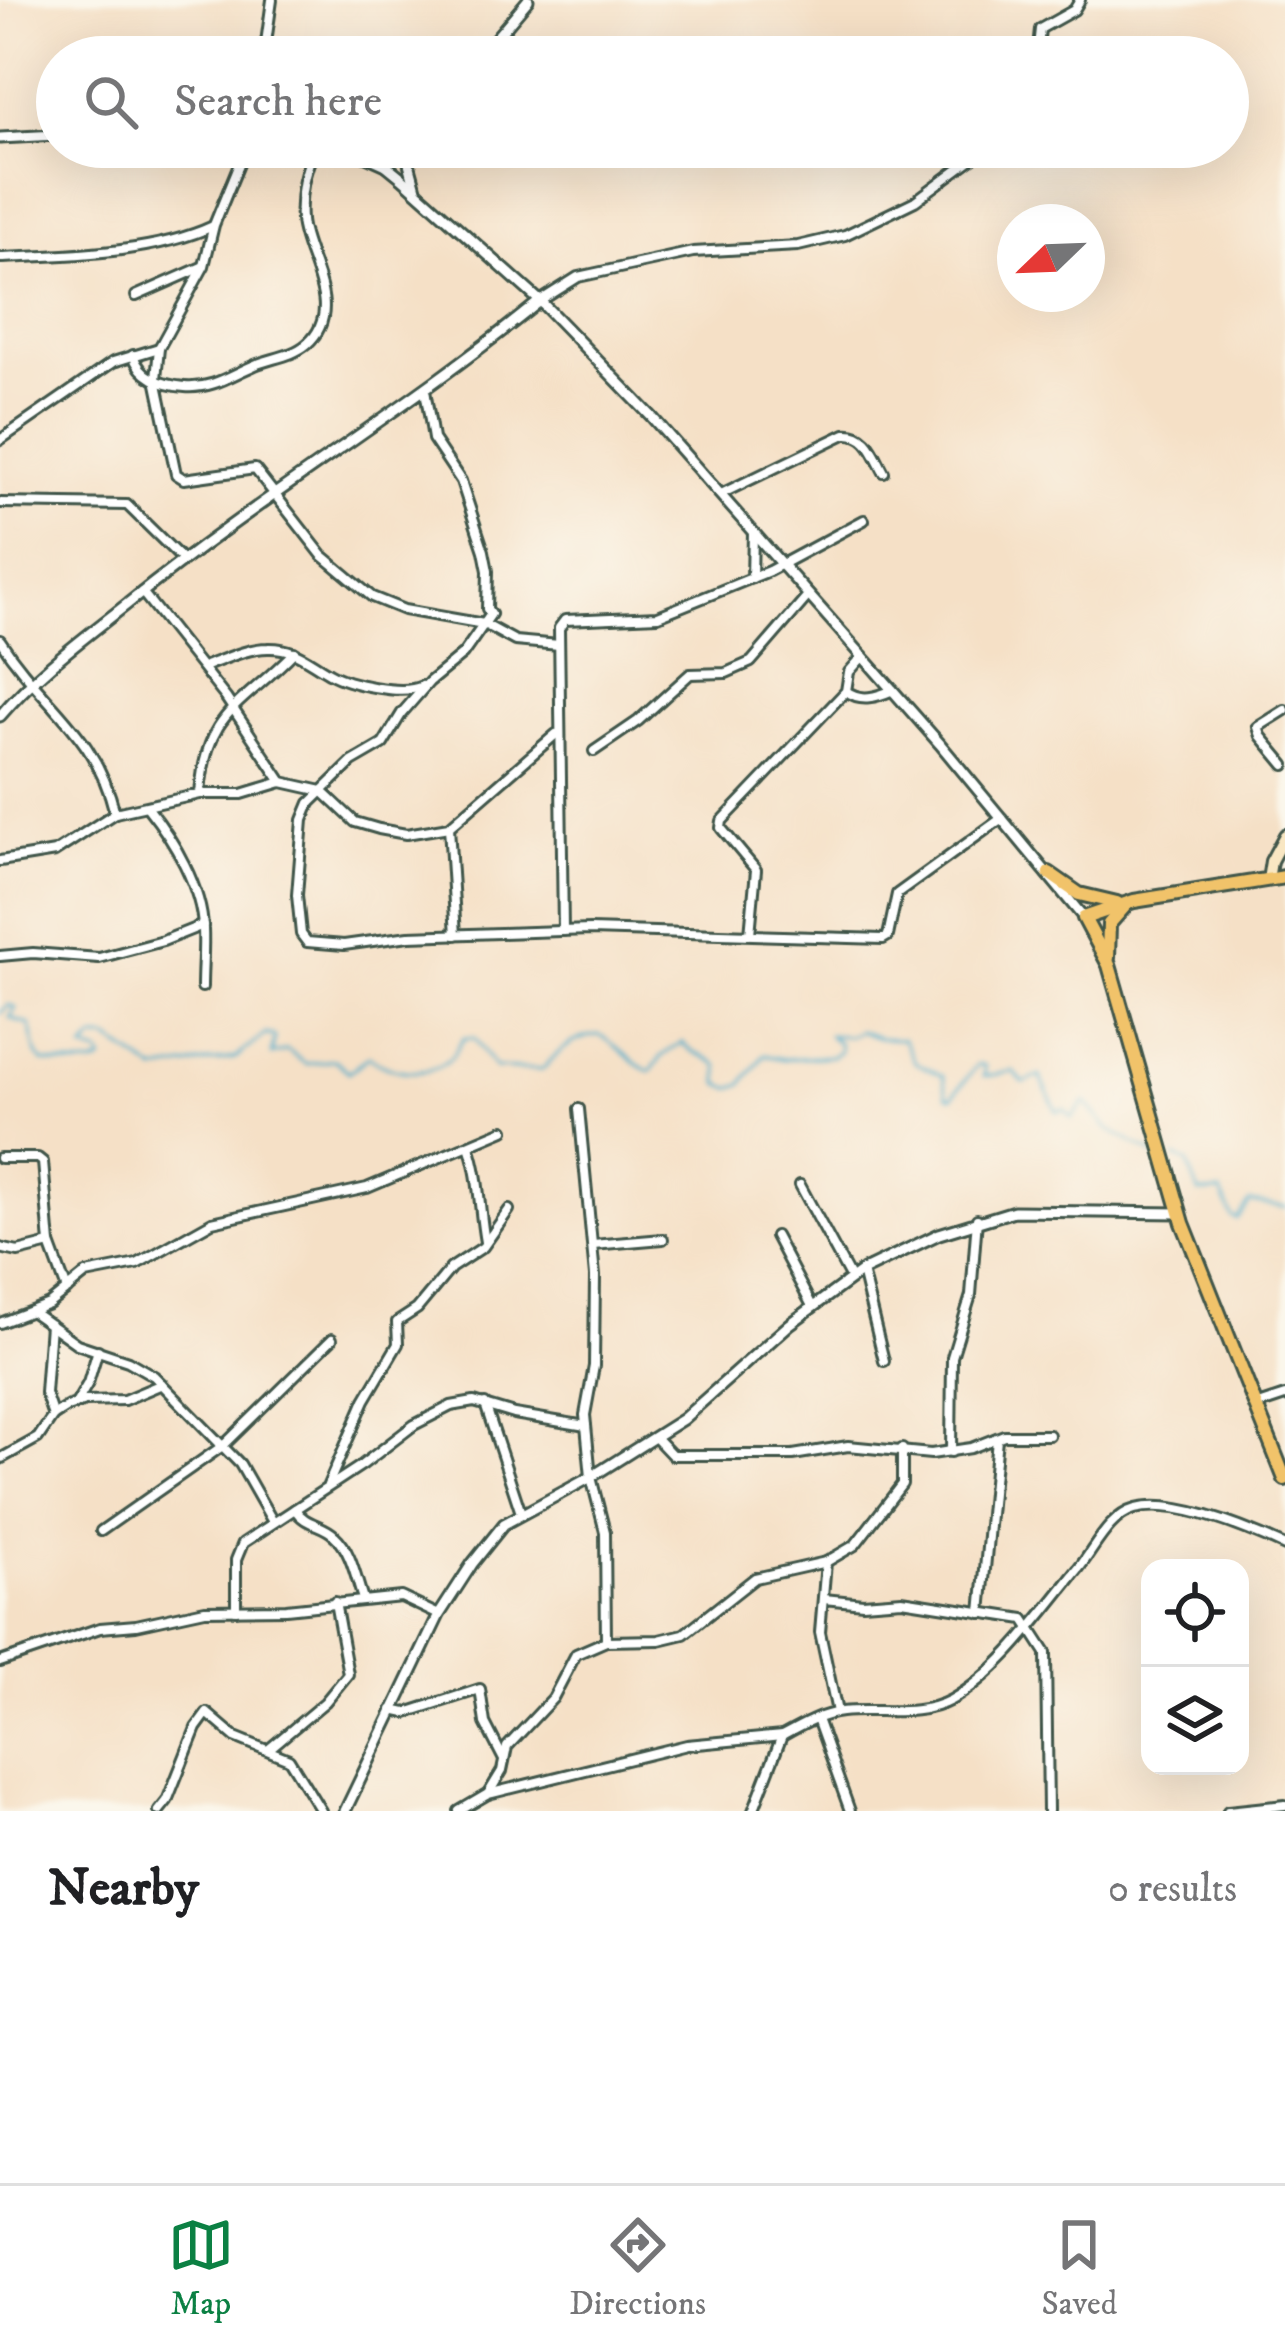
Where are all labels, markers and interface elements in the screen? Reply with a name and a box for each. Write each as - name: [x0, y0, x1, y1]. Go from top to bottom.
- search box: [36, 36, 1249, 168]
- icon: search: [78, 69, 144, 135]
- text: Search here: [174, 74, 382, 130]
- north arrow: [997, 204, 1105, 312]
- map controls: [1141, 1559, 1249, 1775]
- button: locate: [1141, 1559, 1249, 1667]
- button: layers: [1141, 1667, 1249, 1775]
- text: Nearby: [48, 1857, 199, 1921]
- text: 0 results: [1108, 1865, 1237, 1914]
- tab: Map: [168, 2212, 234, 2325]
- tab: Directions: [569, 2212, 706, 2325]
- tab: Saved: [1041, 2212, 1117, 2325]

